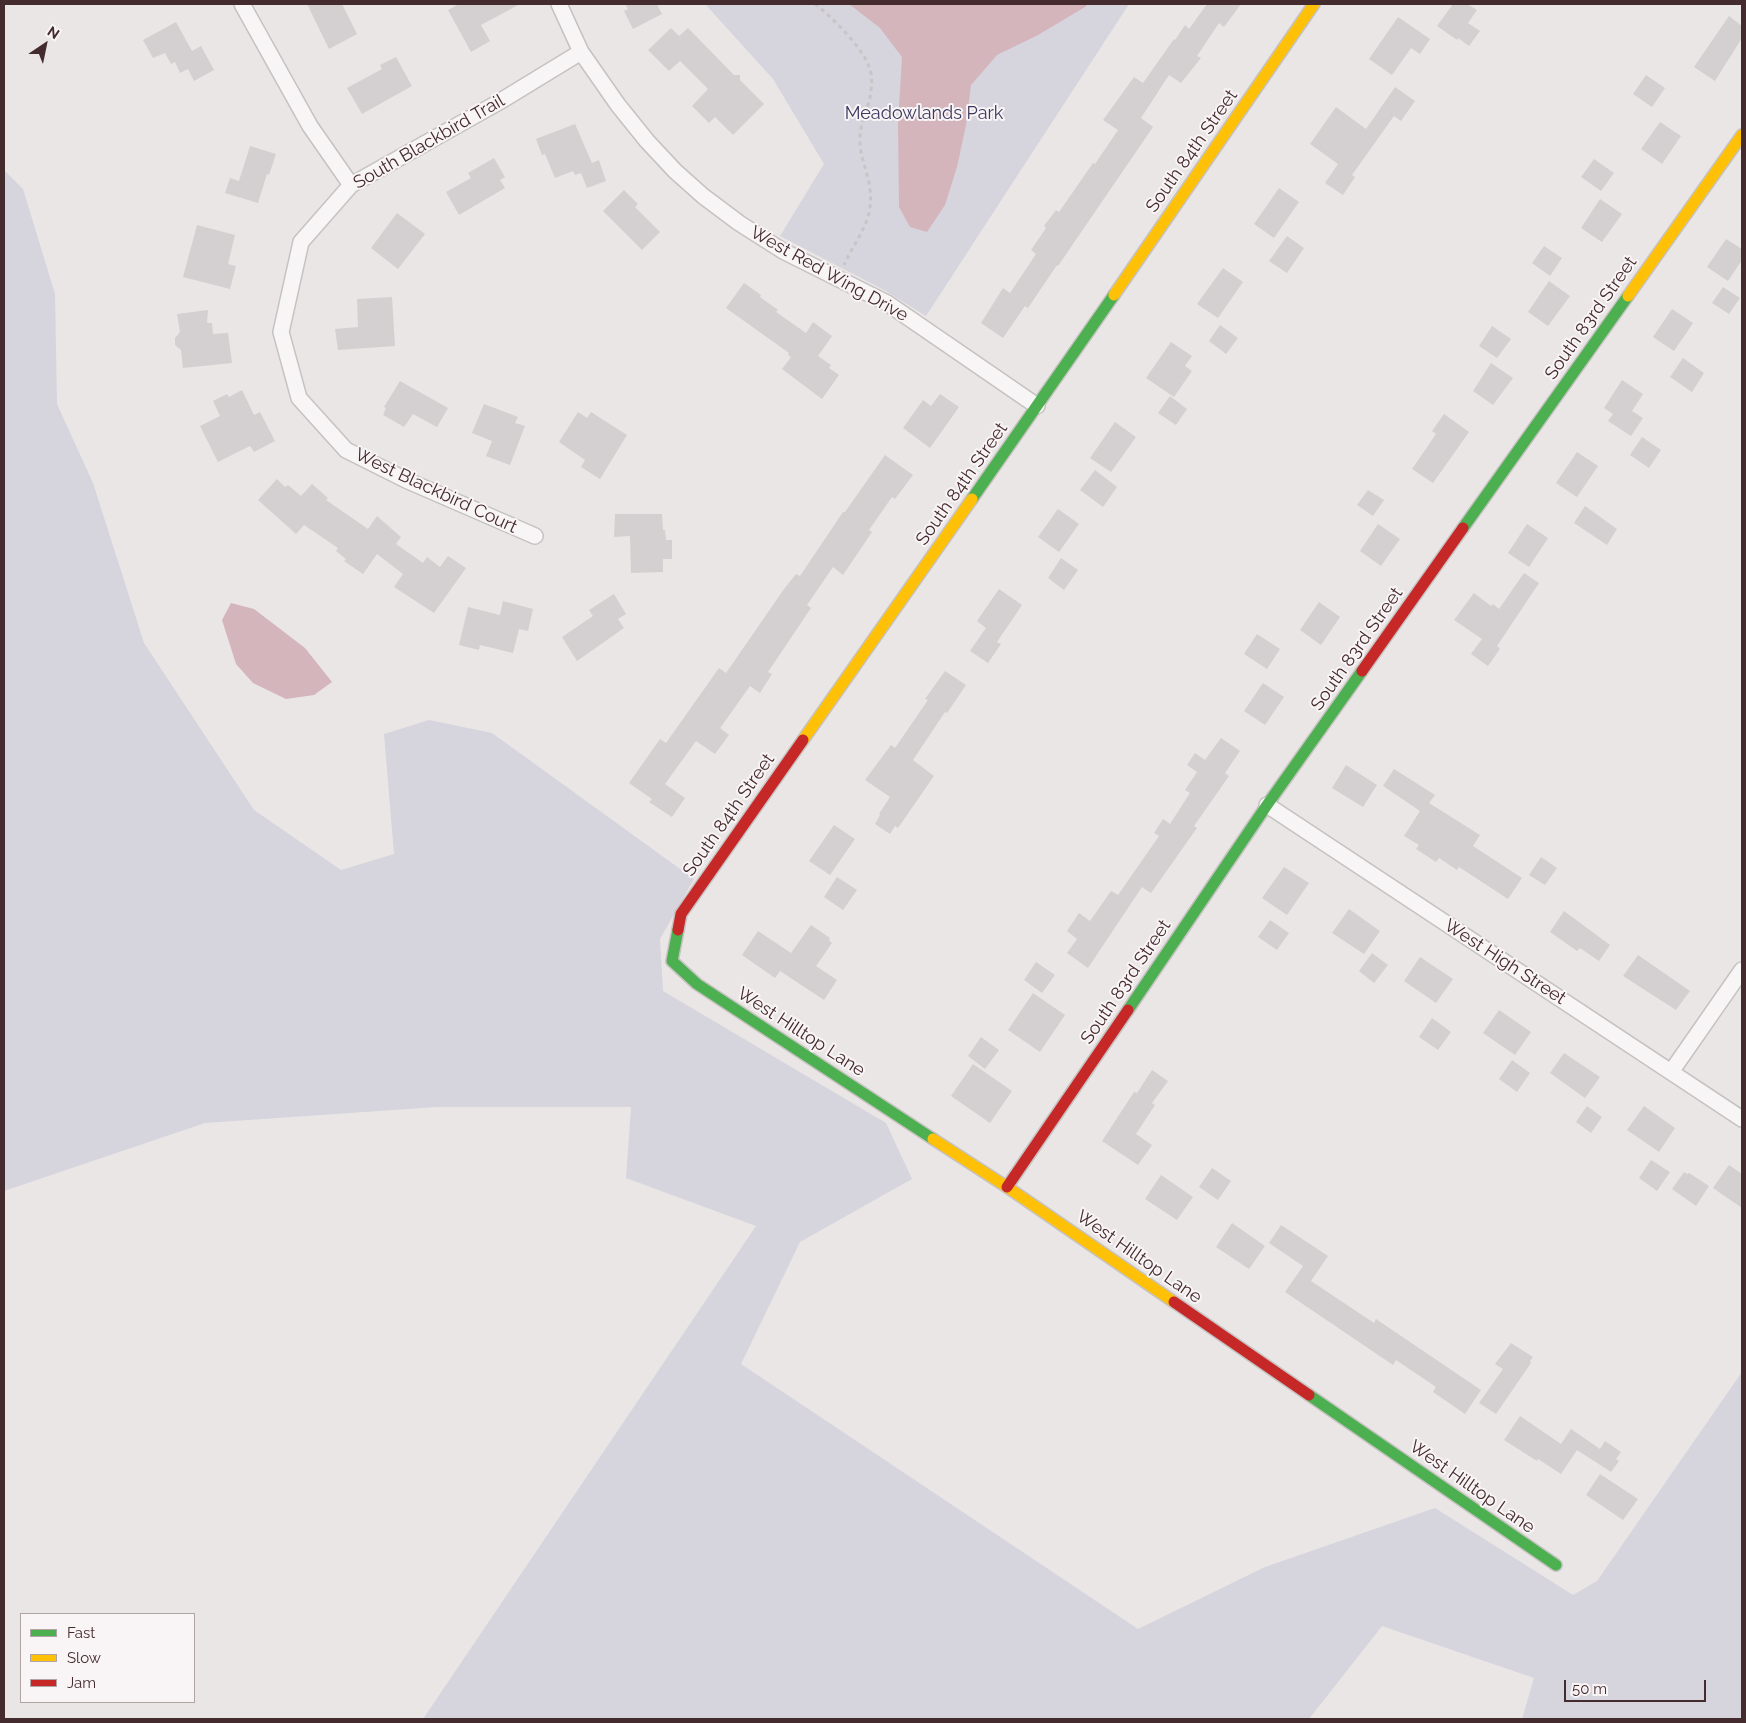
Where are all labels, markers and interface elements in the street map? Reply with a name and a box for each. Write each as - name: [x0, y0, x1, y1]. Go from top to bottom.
- north arrow: [20, 20, 70, 70]
- text: N: [44, 23, 62, 42]
- street label: South 84th Street: [1142, 85, 1242, 217]
- street label: South Blackbird Trail: [350, 90, 508, 194]
- park label: Meadowlands Park: [845, 103, 1003, 125]
- street label: West Red Wing Drive: [746, 222, 912, 326]
- street label: South 83rd Street: [1540, 252, 1642, 384]
- street label: South 84th Street: [912, 418, 1012, 550]
- street label: West Blackbird Court: [351, 444, 521, 538]
- street label: South 83rd Street: [1306, 583, 1408, 715]
- street label: South 84th Street: [679, 749, 779, 881]
- street label: West High Street: [1440, 915, 1570, 1009]
- street label: South 83rd Street: [1076, 916, 1176, 1048]
- street label: West Hilltop Lane: [733, 983, 869, 1081]
- street label: West Hilltop Lane: [1072, 1206, 1206, 1308]
- street label: West Hilltop Lane: [1405, 1436, 1539, 1538]
- legend: [20, 1613, 195, 1703]
- text: Fast: [67, 1624, 95, 1642]
- text: Slow: [67, 1649, 101, 1667]
- scale bar: [1566, 1670, 1708, 1702]
- text: Jam: [67, 1674, 96, 1692]
- text: 50 m: [1572, 1680, 1607, 1698]

